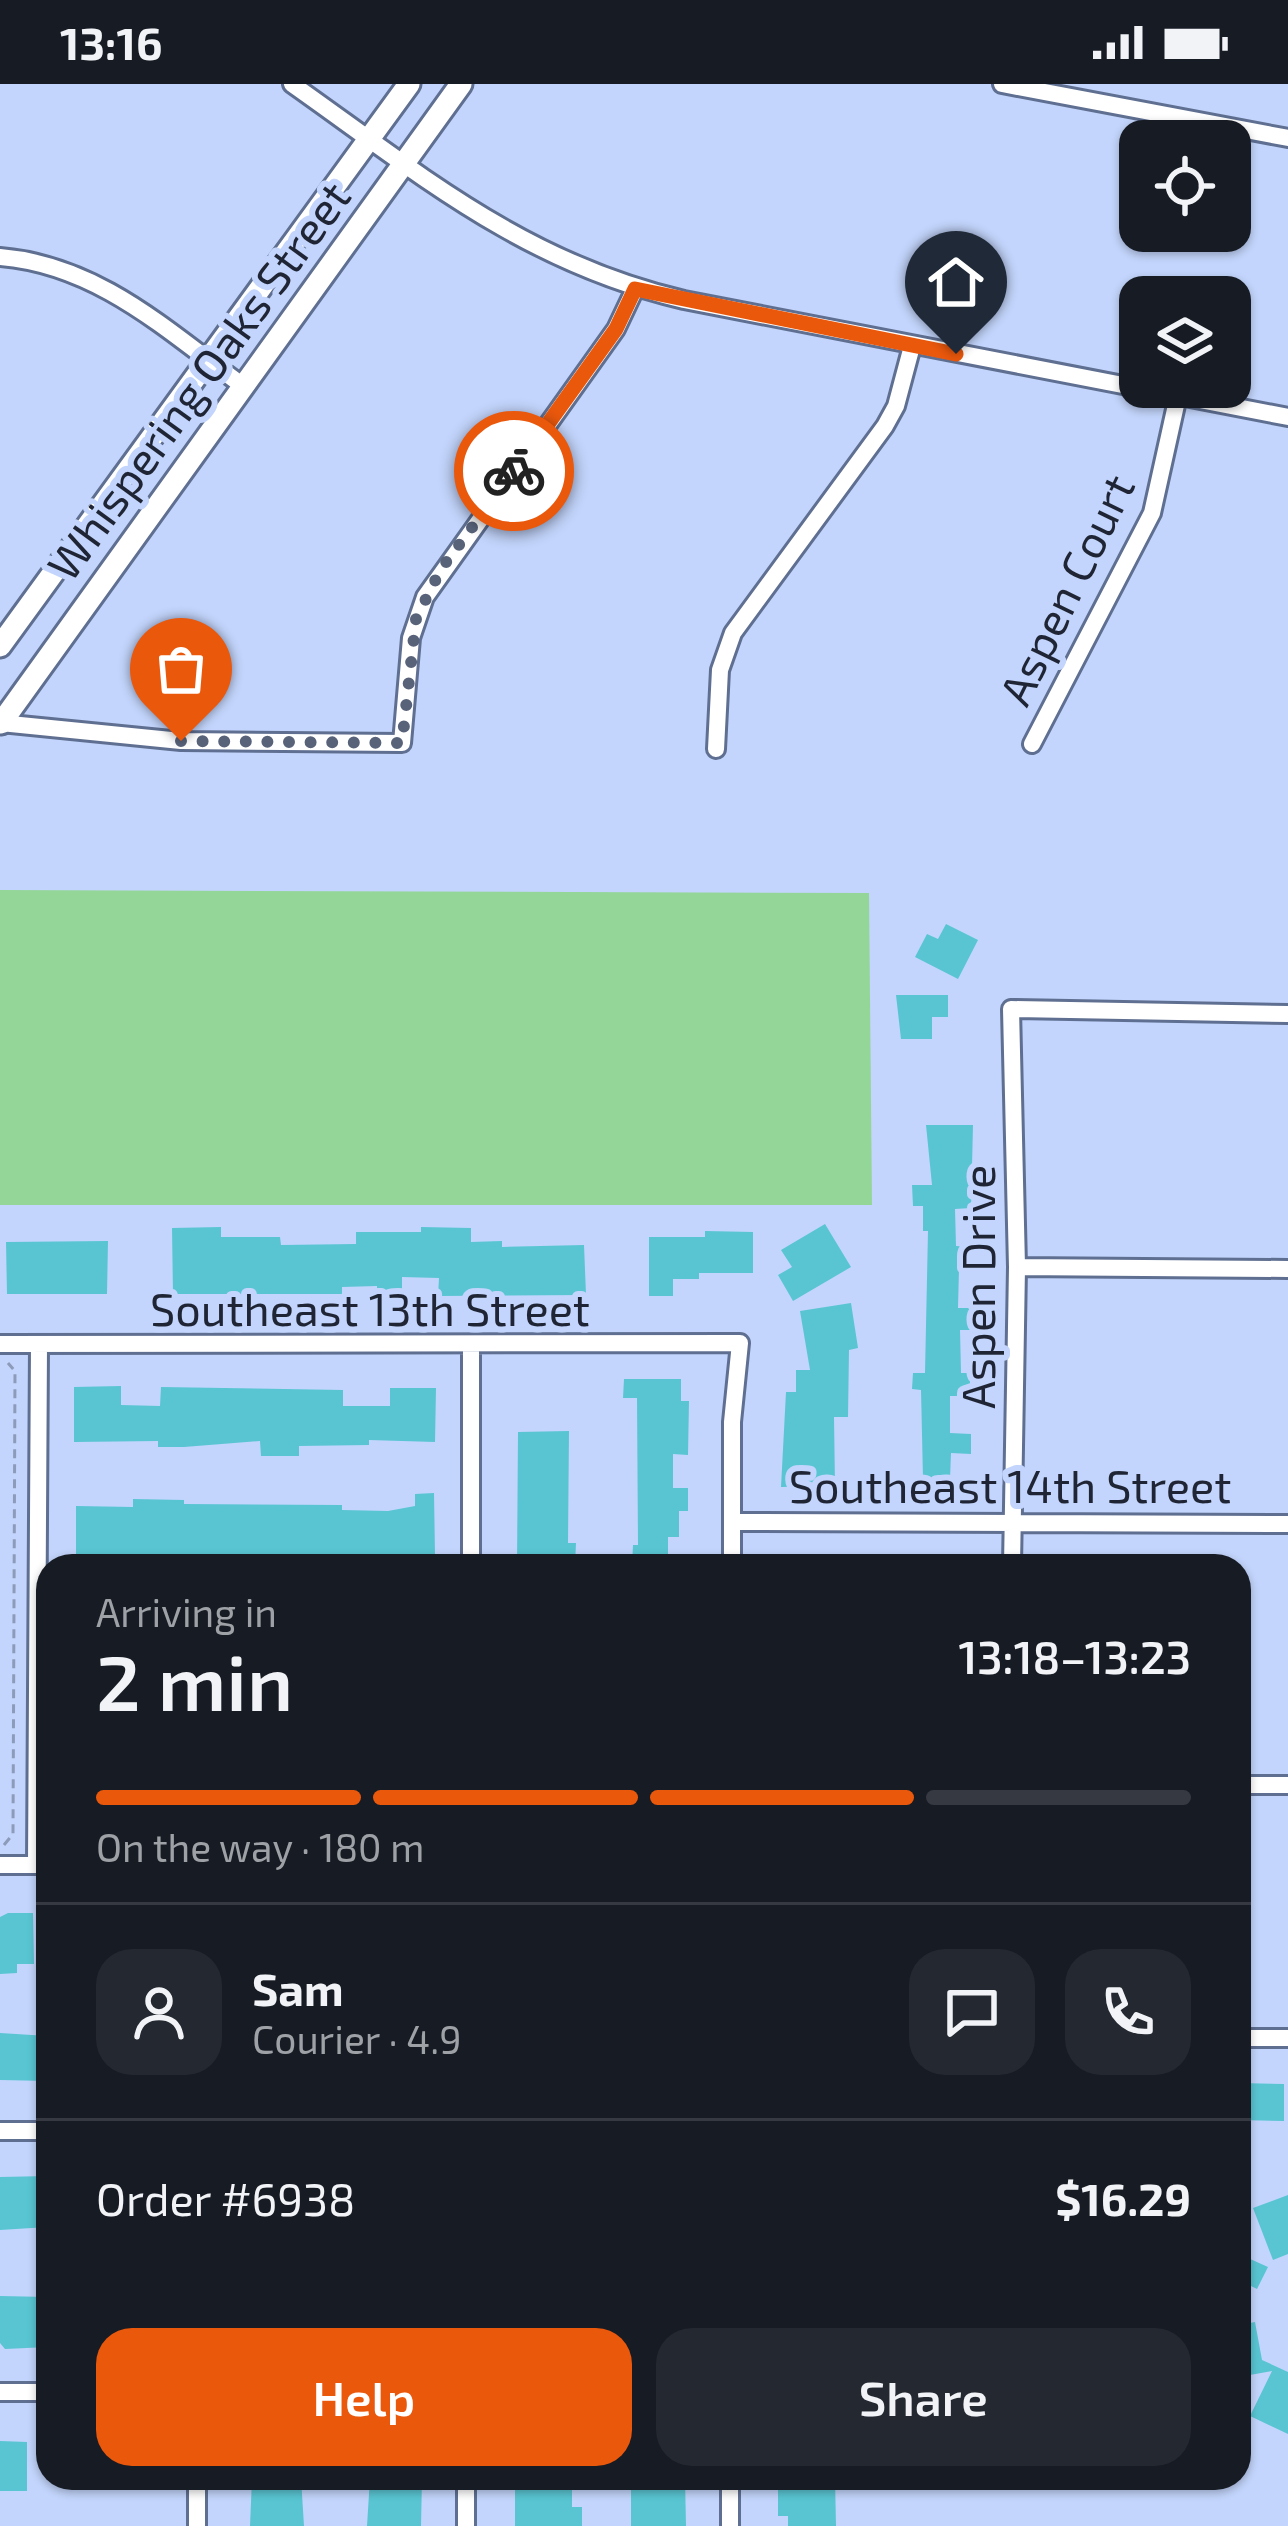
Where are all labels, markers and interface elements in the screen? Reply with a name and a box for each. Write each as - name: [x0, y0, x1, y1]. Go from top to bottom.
- text: 13:16: [60, 15, 163, 69]
- map controls: [1119, 120, 1251, 408]
- button: locate: [1119, 120, 1251, 252]
- street label: Whispering Oaks Street: [35, 170, 360, 590]
- pin: [905, 231, 1007, 354]
- icon: home: [923, 249, 989, 315]
- button: layers: [1119, 276, 1251, 408]
- courier: [454, 411, 574, 531]
- icon: bike: [481, 438, 547, 504]
- street label: Aspen Court: [986, 465, 1144, 713]
- pin: [130, 618, 232, 741]
- icon: bag: [148, 636, 214, 702]
- street label: Aspen Drive: [950, 1165, 1004, 1409]
- street label: Southeast 13th Street: [150, 1281, 590, 1335]
- street label: Southeast 14th Street: [789, 1458, 1231, 1512]
- text: Arriving in: [96, 1588, 277, 1635]
- text: 13:18–13:23: [958, 1629, 1191, 1683]
- text: 2 min: [96, 1633, 293, 1727]
- text: On the way · 180 m: [96, 1823, 424, 1870]
- button: person: [96, 1949, 222, 2075]
- button: chat: [909, 1949, 1035, 2075]
- button: phone: [1065, 1949, 1191, 2075]
- text: Sam: [252, 1961, 344, 2015]
- text: Courier · 4.9: [252, 2015, 462, 2062]
- text: Order #6938: [96, 2171, 355, 2225]
- text: $16.29: [1055, 2171, 1191, 2225]
- button: Help: [96, 2328, 632, 2466]
- button: Share: [656, 2328, 1191, 2466]

